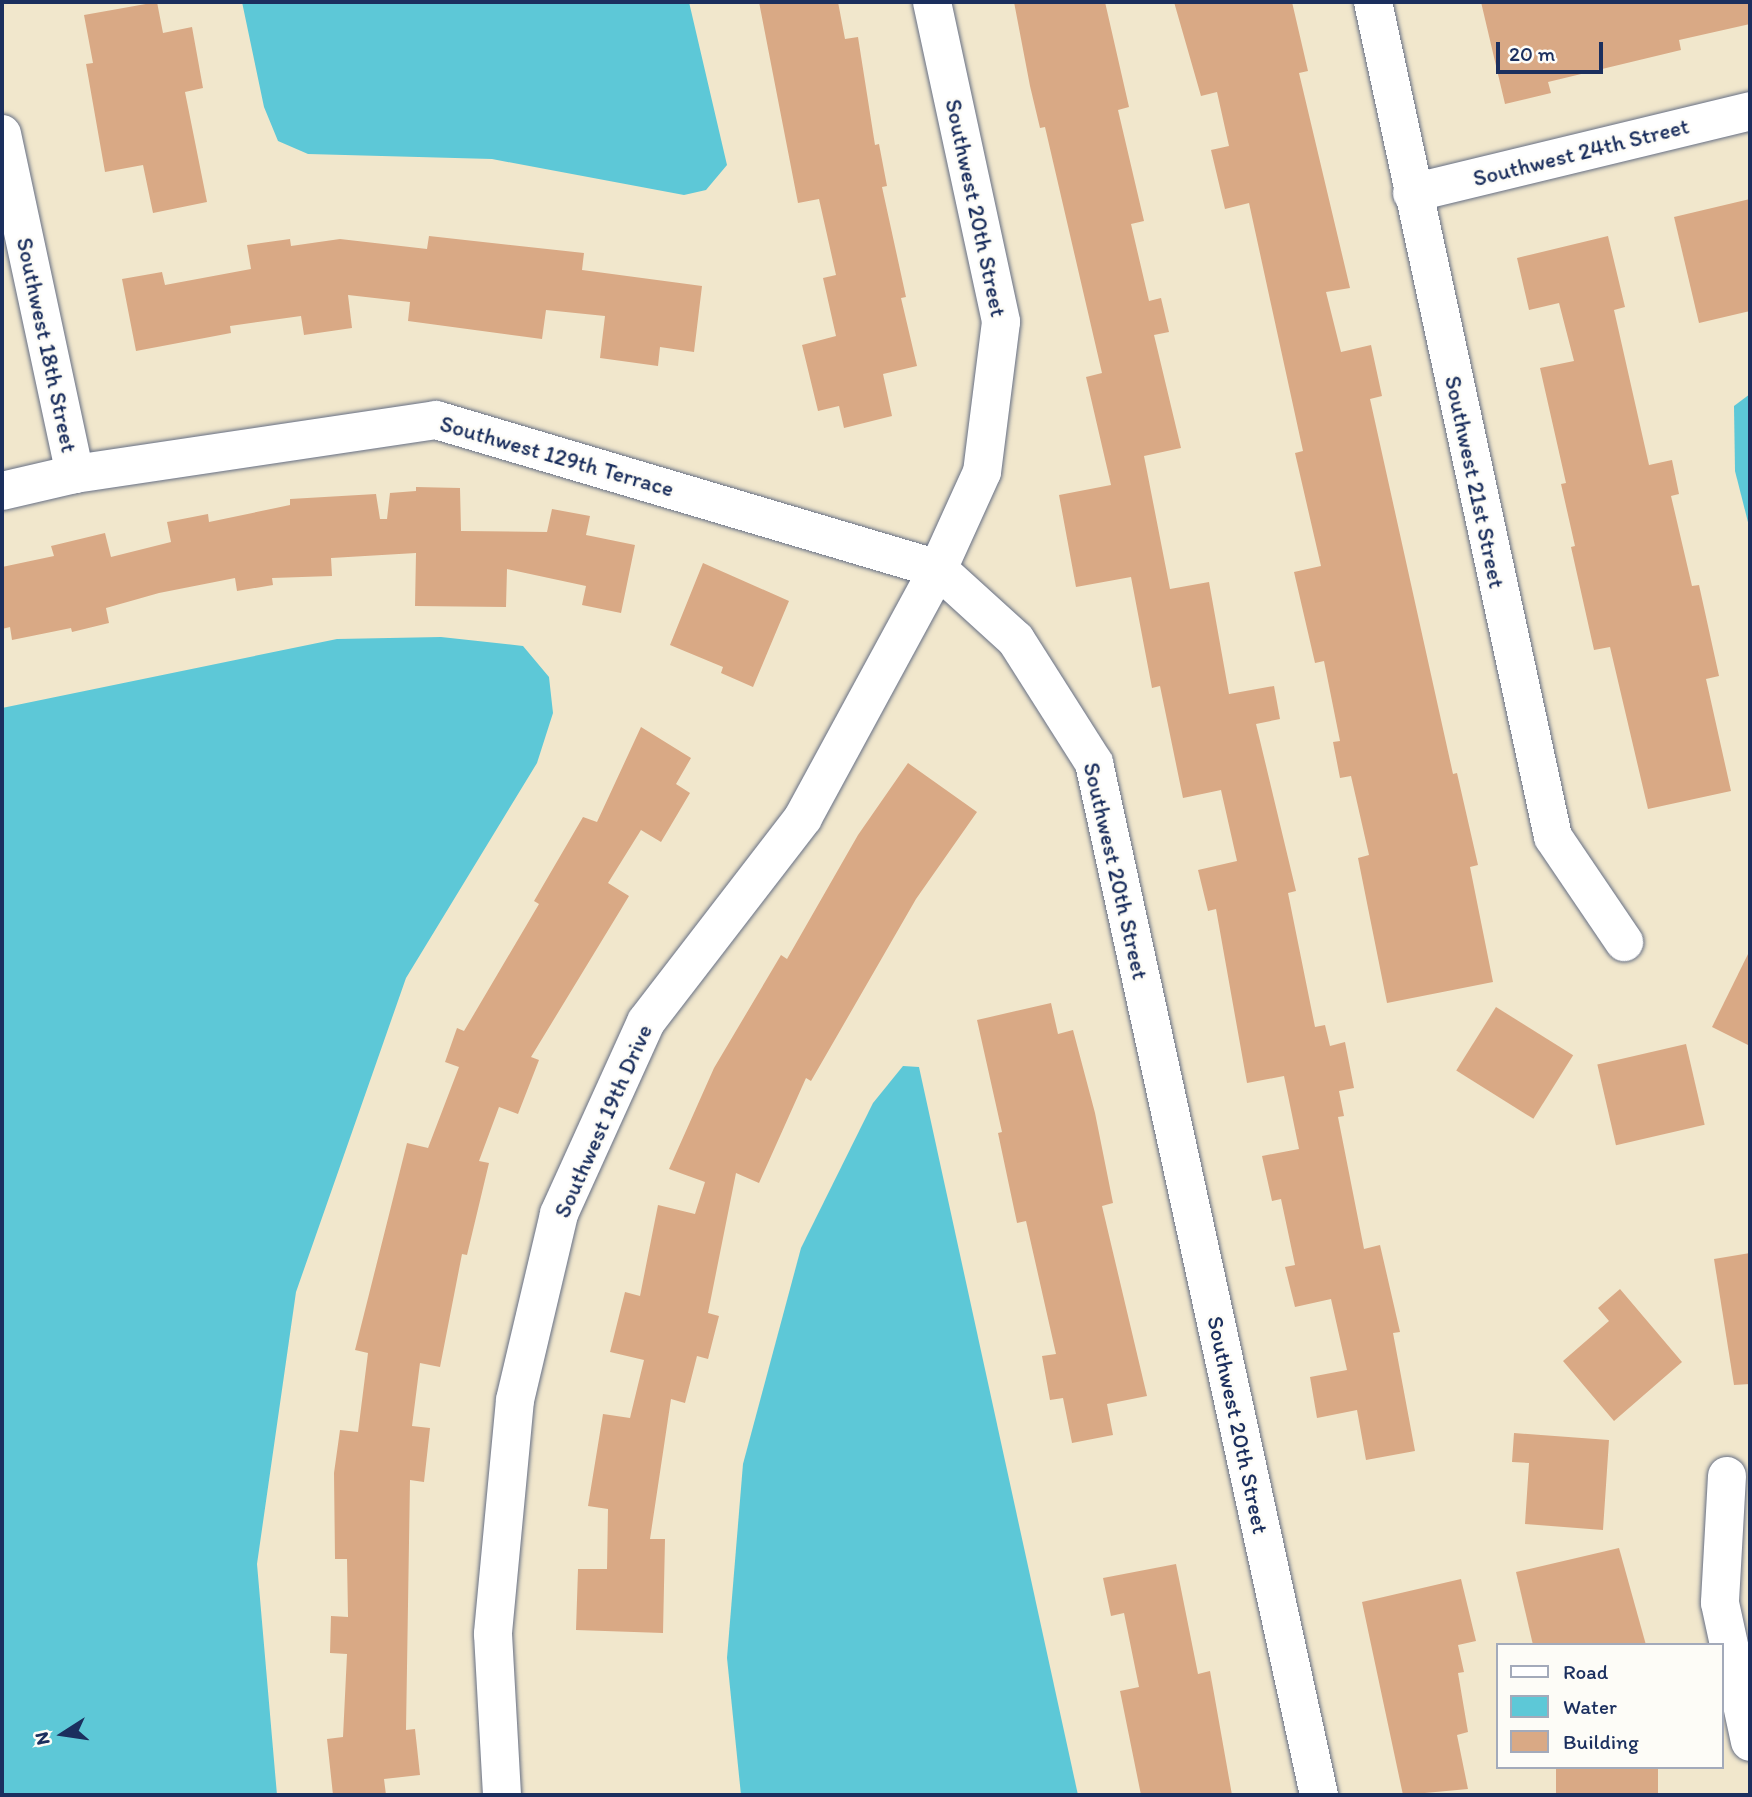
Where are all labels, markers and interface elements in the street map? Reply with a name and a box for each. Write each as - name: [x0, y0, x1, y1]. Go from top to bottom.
- scale bar: [1500, 28, 1607, 72]
- text: 20 m: [1509, 41, 1555, 66]
- street label: Southwest 20th Street: [940, 97, 1012, 319]
- street label: Southwest 24th Street: [1471, 112, 1691, 192]
- street label: Southwest 18th Street: [11, 235, 83, 455]
- street label: Southwest 21st Street: [1439, 373, 1511, 591]
- street label: Southwest 129th Terrace: [437, 409, 677, 503]
- street label: Southwest 20th Street: [1078, 760, 1154, 982]
- street label: Southwest 19th Drive: [548, 1020, 658, 1222]
- street label: Southwest 20th Street: [1202, 1314, 1274, 1536]
- legend: [1496, 1643, 1724, 1769]
- text: Road: [1563, 1659, 1608, 1684]
- text: Water: [1563, 1694, 1617, 1719]
- north arrow: [28, 1699, 98, 1769]
- text: Building: [1563, 1729, 1639, 1754]
- text: N: [29, 1730, 55, 1747]

